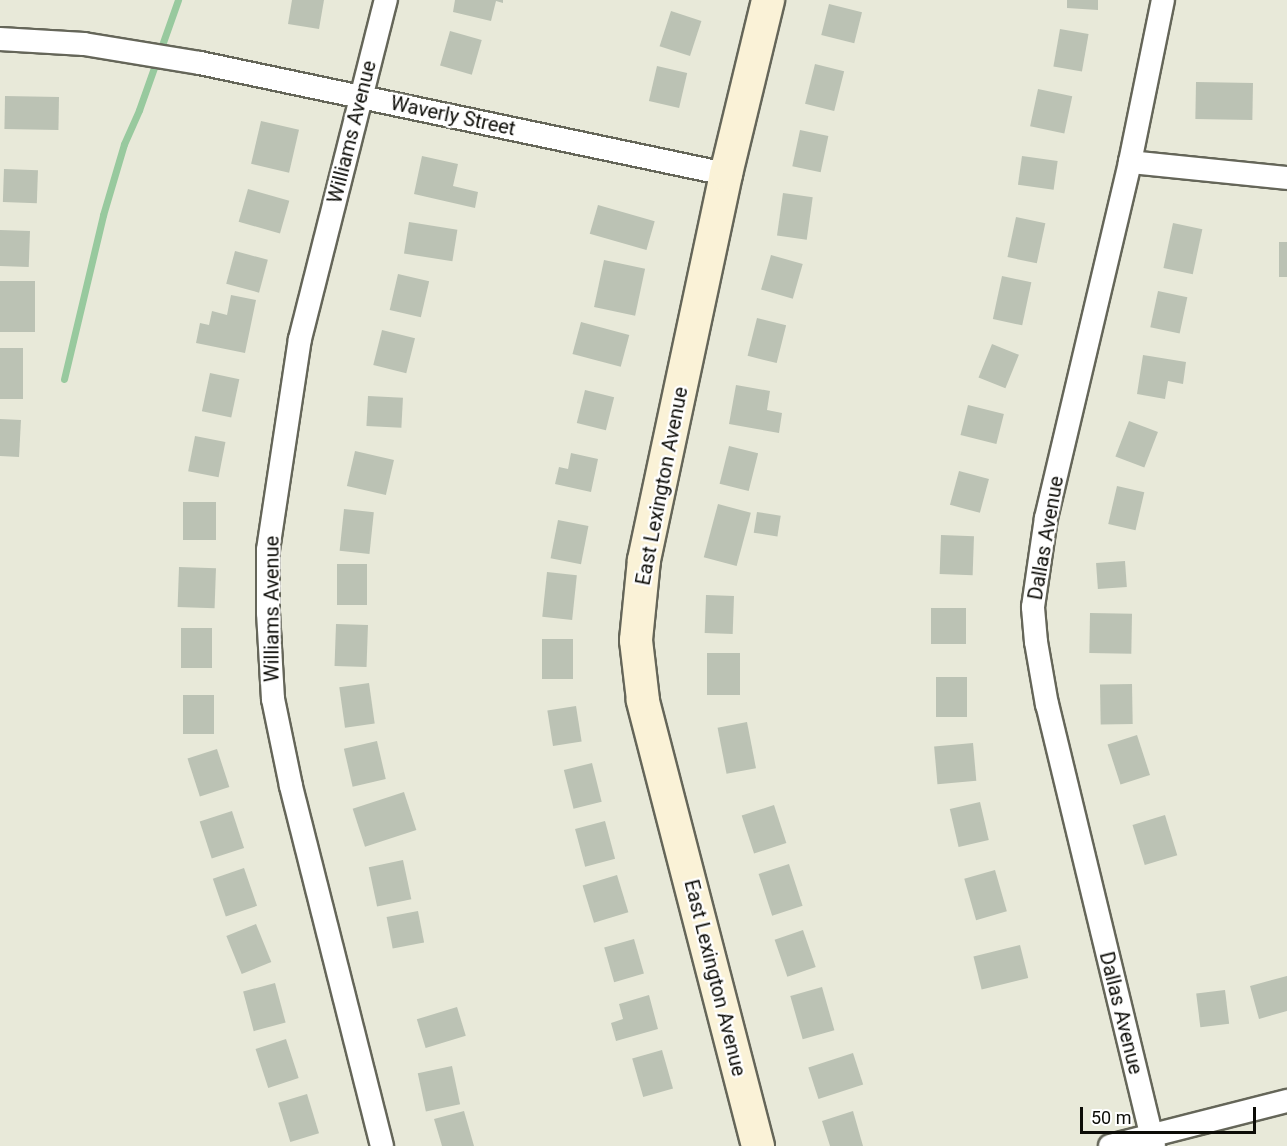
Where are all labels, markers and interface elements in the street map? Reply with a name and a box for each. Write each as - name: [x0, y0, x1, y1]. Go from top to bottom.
- street label: Williams Avenue: [323, 58, 381, 206]
- street label: Waverly Street: [388, 91, 518, 141]
- street label: East Lexington Avenue: [631, 385, 693, 587]
- street label: Dallas Avenue: [1023, 474, 1069, 602]
- street label: Williams Avenue: [260, 536, 284, 682]
- street label: East Lexington Avenue: [679, 877, 751, 1079]
- street label: Dallas Avenue: [1094, 949, 1148, 1077]
- scale bar: [1083, 1095, 1258, 1133]
- text: 50 m: [1091, 1107, 1131, 1128]

